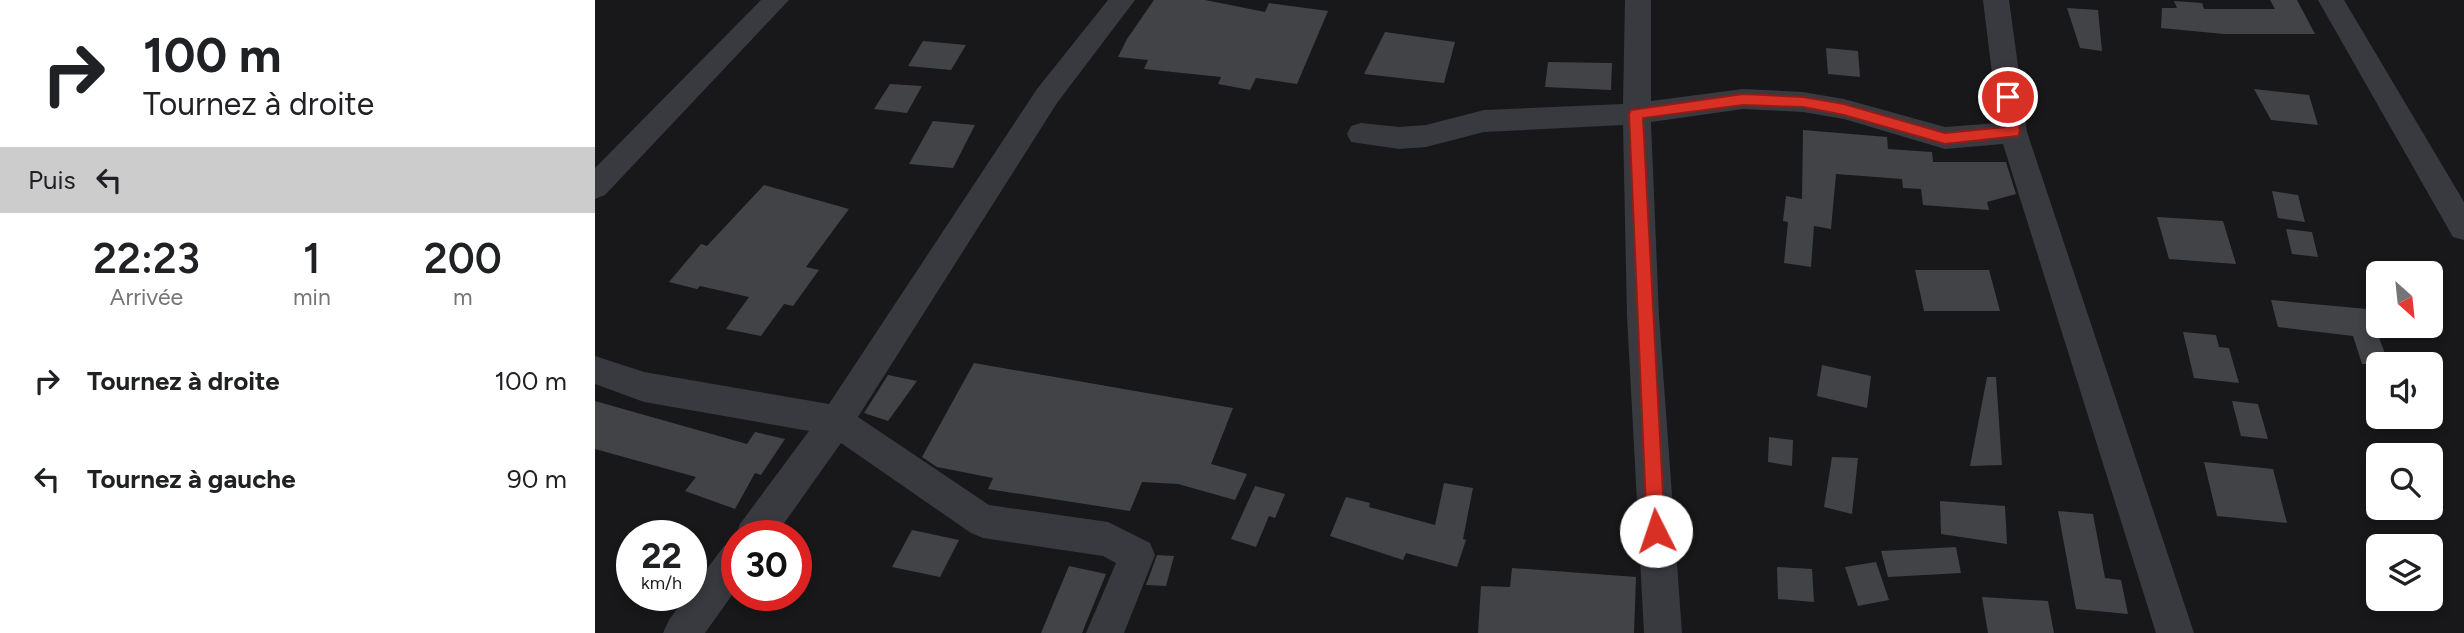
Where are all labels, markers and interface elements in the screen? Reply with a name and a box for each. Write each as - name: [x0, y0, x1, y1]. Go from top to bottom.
- text: 100 m: [143, 25, 282, 84]
- icon: right: [28, 28, 119, 119]
- pin: [1978, 67, 2038, 127]
- icon: arrive: [1989, 78, 2027, 116]
- text: Tournez à droite: [143, 85, 374, 123]
- icon: left: [90, 161, 128, 199]
- text: Puis: [28, 164, 76, 196]
- text: 22:23: [93, 233, 200, 284]
- text: 1: [303, 233, 321, 284]
- text: 200: [424, 233, 502, 284]
- north arrow: [2366, 261, 2443, 338]
- map controls: [2366, 261, 2443, 611]
- text: Arrivée: [110, 283, 183, 311]
- text: min: [293, 283, 331, 311]
- text: m: [453, 283, 473, 311]
- button: sound: [2366, 352, 2443, 429]
- icon: right: [28, 362, 66, 400]
- text: Tournez à droite: [87, 365, 280, 397]
- text: 100 m: [494, 365, 567, 397]
- button: search: [2366, 443, 2443, 520]
- icon: left: [28, 460, 66, 498]
- text: Tournez à gauche: [87, 463, 296, 495]
- text: 90 m: [507, 463, 567, 495]
- position arrow: [1619, 494, 1693, 568]
- speed limit sign: 30: [721, 520, 812, 611]
- button: layers: [2366, 534, 2443, 611]
- text: 22: [641, 535, 682, 577]
- text: km/h: [641, 572, 682, 594]

